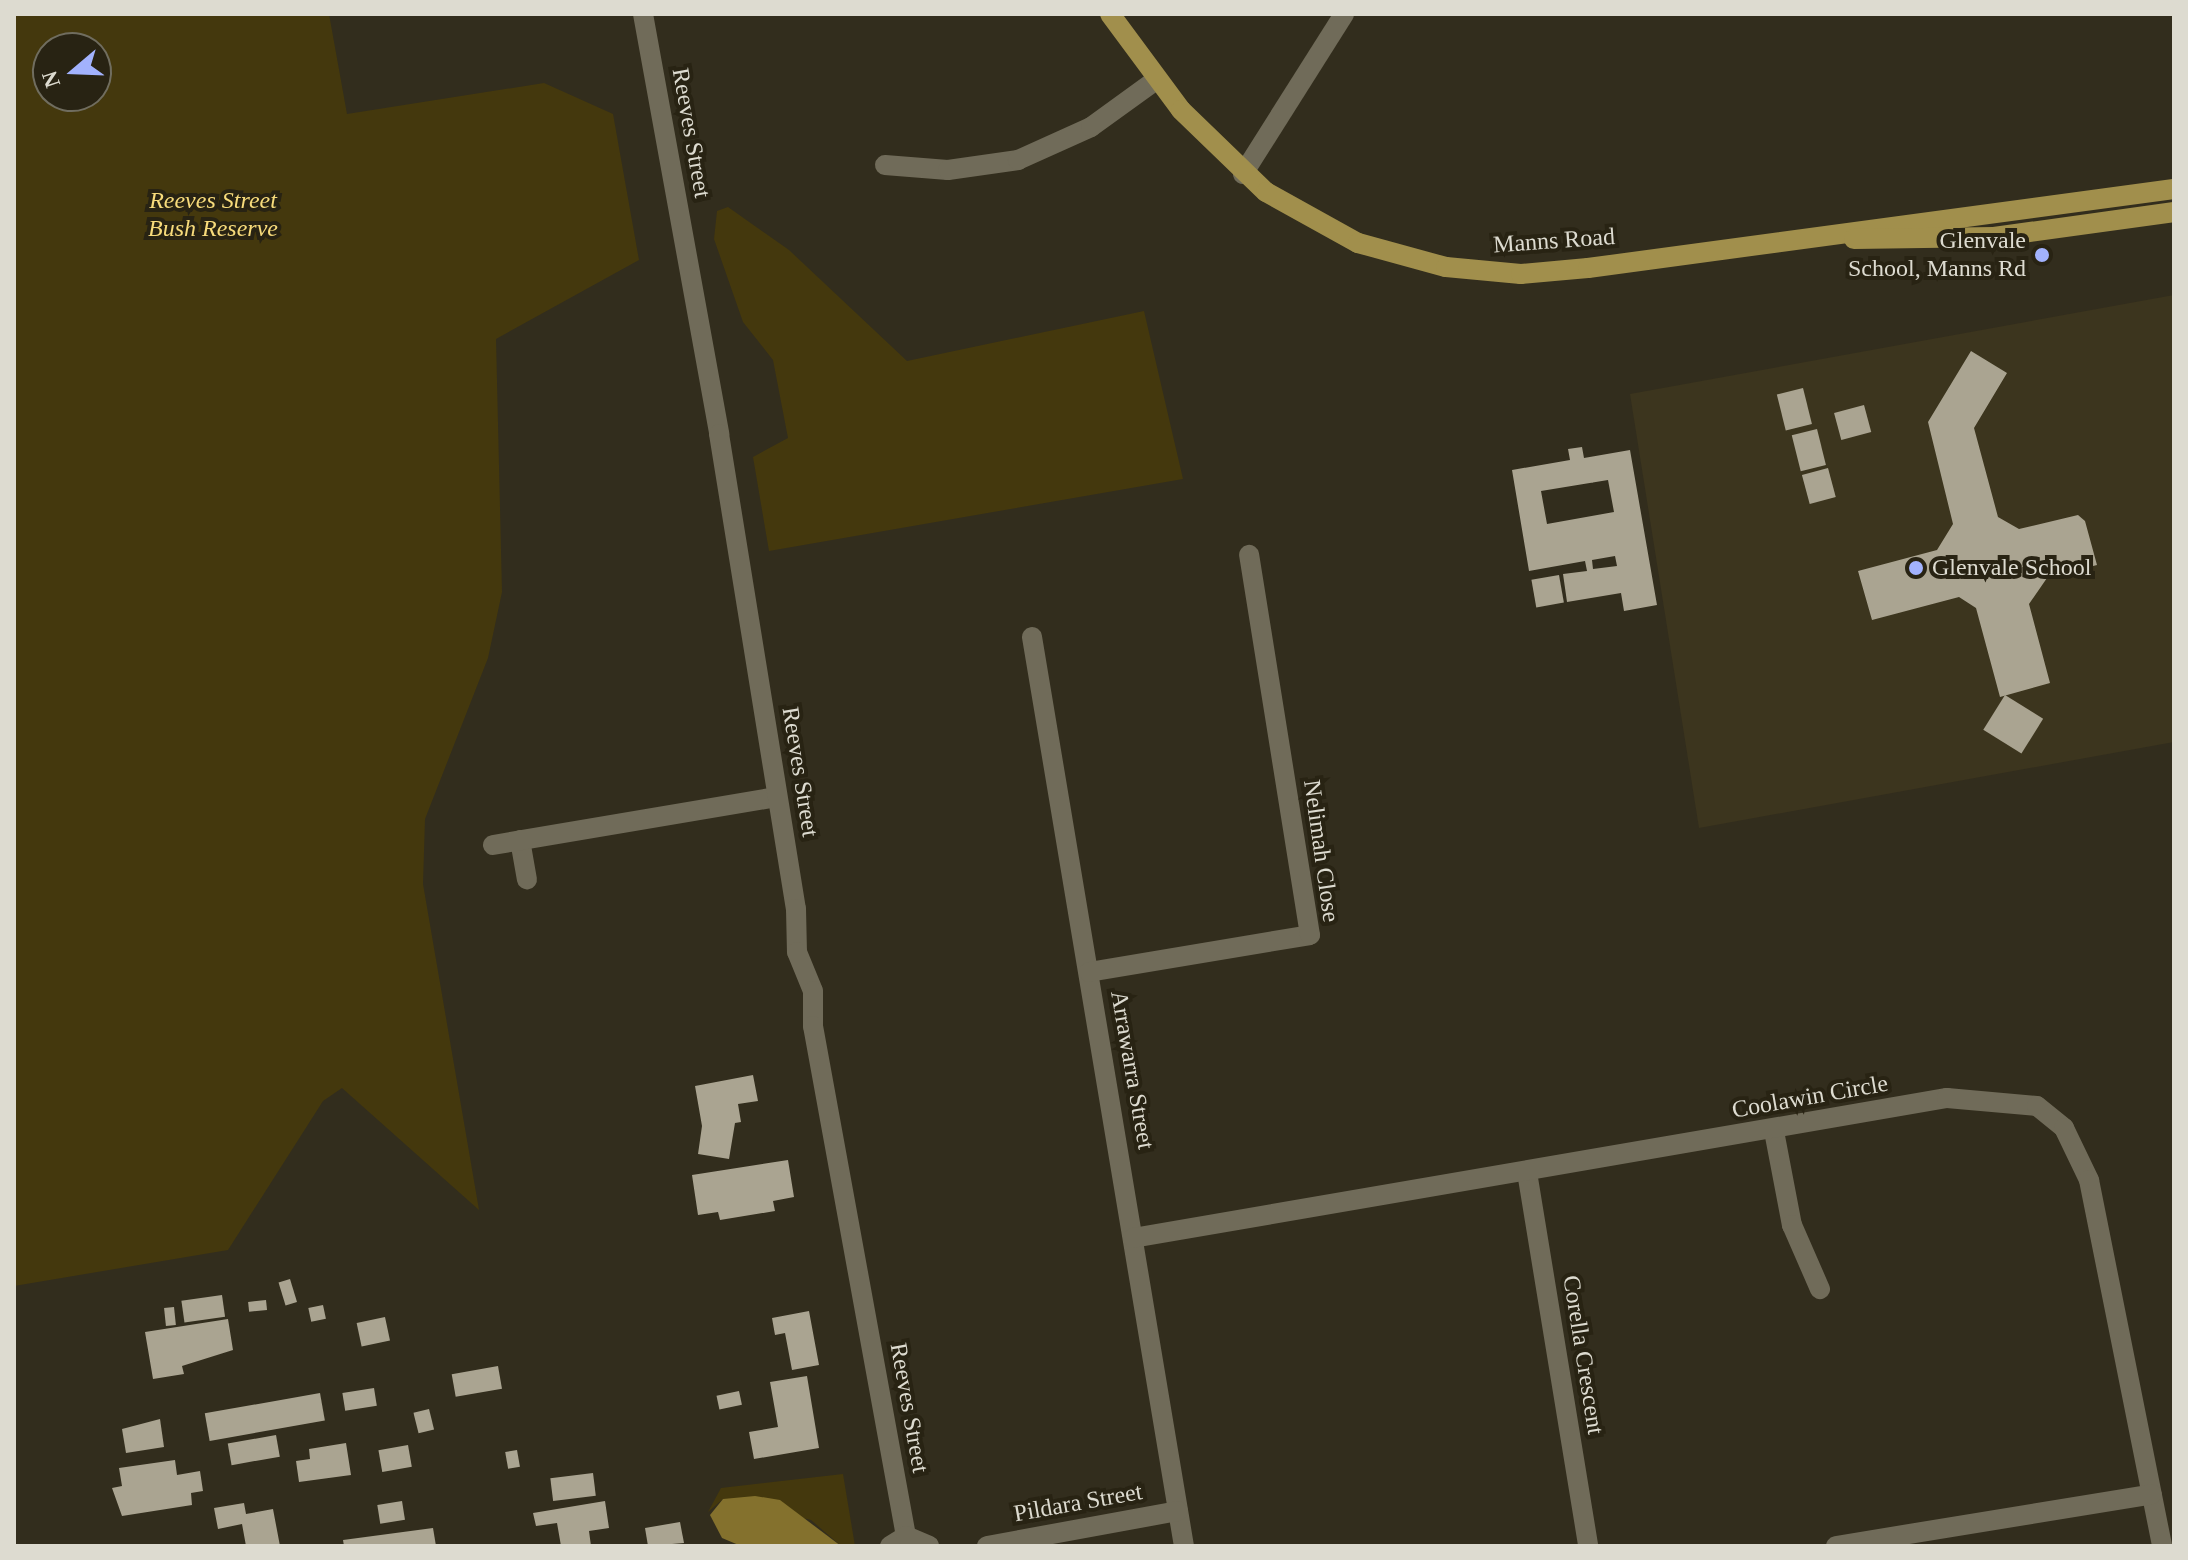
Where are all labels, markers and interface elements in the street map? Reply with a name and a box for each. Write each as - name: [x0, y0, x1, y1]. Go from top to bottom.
- north arrow: [32, 32, 112, 112]
- street label: Reeves Street: [665, 66, 717, 200]
- text: N: [36, 68, 65, 91]
- park label: Reeves Street Bush Reserve: [148, 187, 278, 243]
- street label: Manns Road: [1492, 222, 1616, 260]
- place label: Glenvale School, Manns Rd: [1848, 227, 2026, 283]
- marker: Glenvale School, Manns Rd: [2033, 246, 2051, 264]
- place label: Glenvale School: [1932, 554, 2091, 582]
- marker: Glenvale School: [1907, 559, 1925, 577]
- street label: Reeves Street: [776, 705, 824, 839]
- street label: Nelimah Close: [1297, 778, 1345, 924]
- street label: Arrawarra Street: [1104, 988, 1160, 1152]
- street label: Coolawin Circle: [1730, 1069, 1890, 1125]
- street label: Corella Crescent: [1556, 1273, 1610, 1437]
- street label: Reeves Street: [883, 1341, 935, 1475]
- street label: Pildara Street: [1012, 1478, 1144, 1528]

